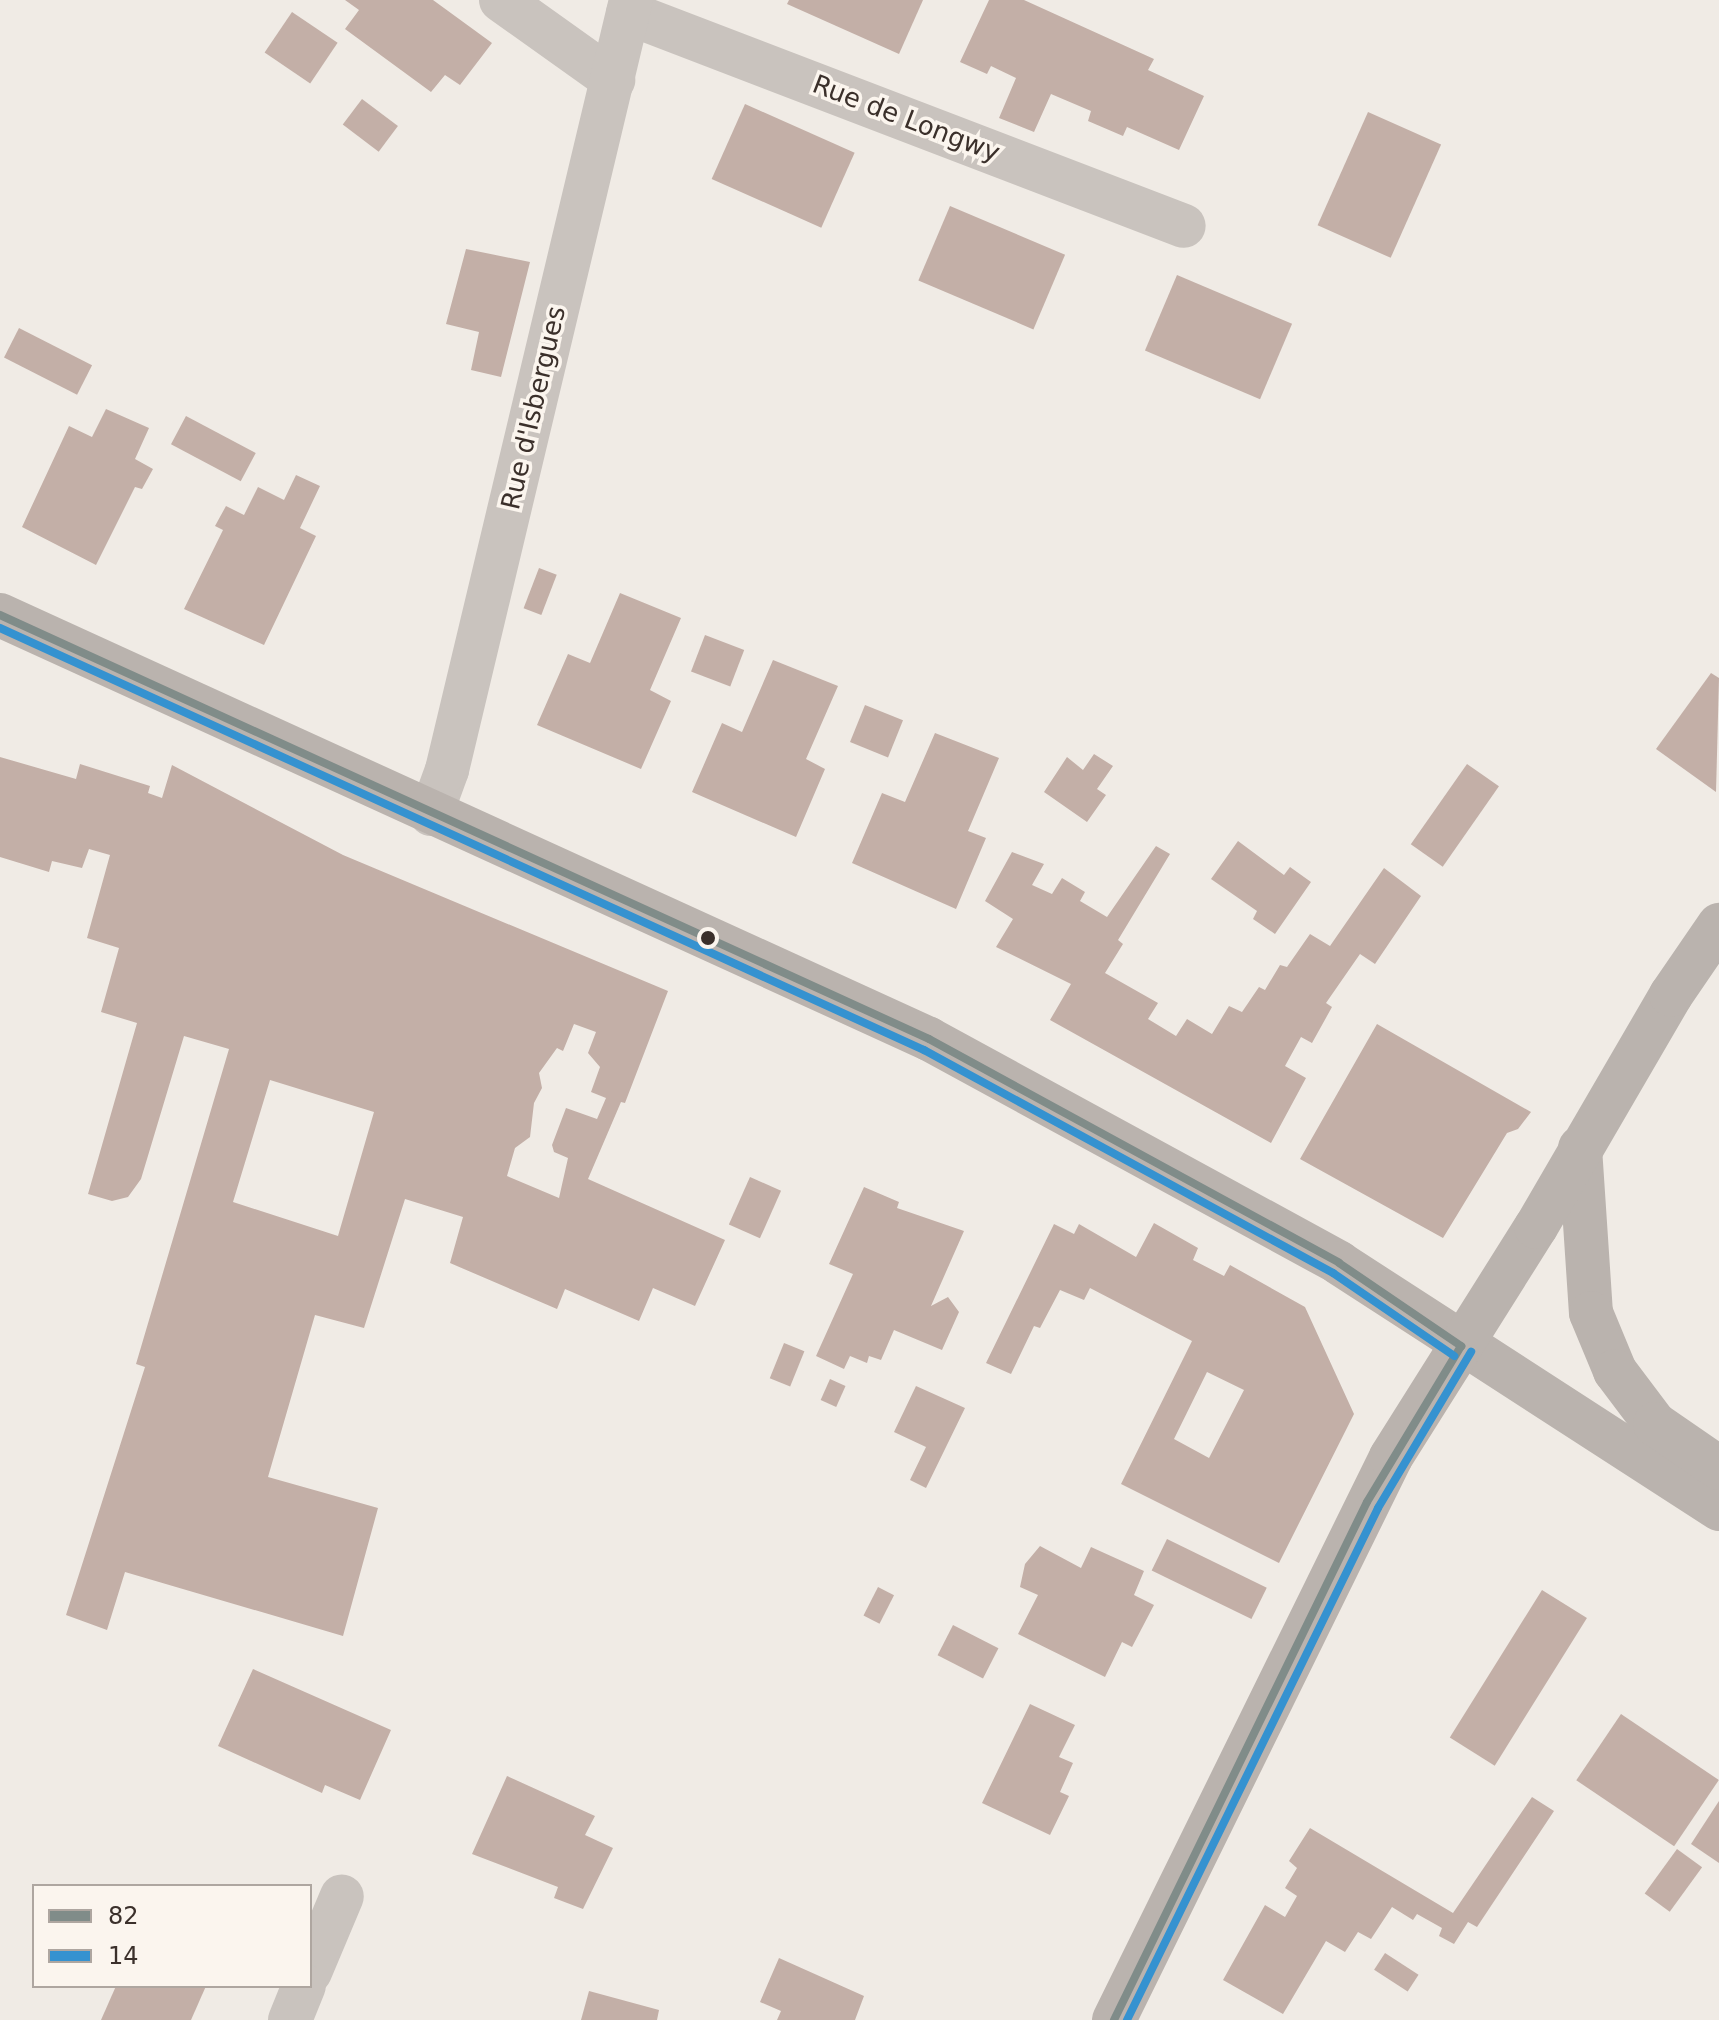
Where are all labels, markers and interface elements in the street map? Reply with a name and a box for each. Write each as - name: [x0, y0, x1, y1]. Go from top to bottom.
- street label: Rue de Longwy: [808, 69, 1004, 169]
- street label: Rue d'Isbergues: [495, 303, 573, 513]
- unlabelled marker: [700, 930, 716, 946]
- legend: [32, 1884, 312, 1988]
- text: 82: [108, 1902, 139, 1930]
- text: 14: [108, 1942, 139, 1970]

